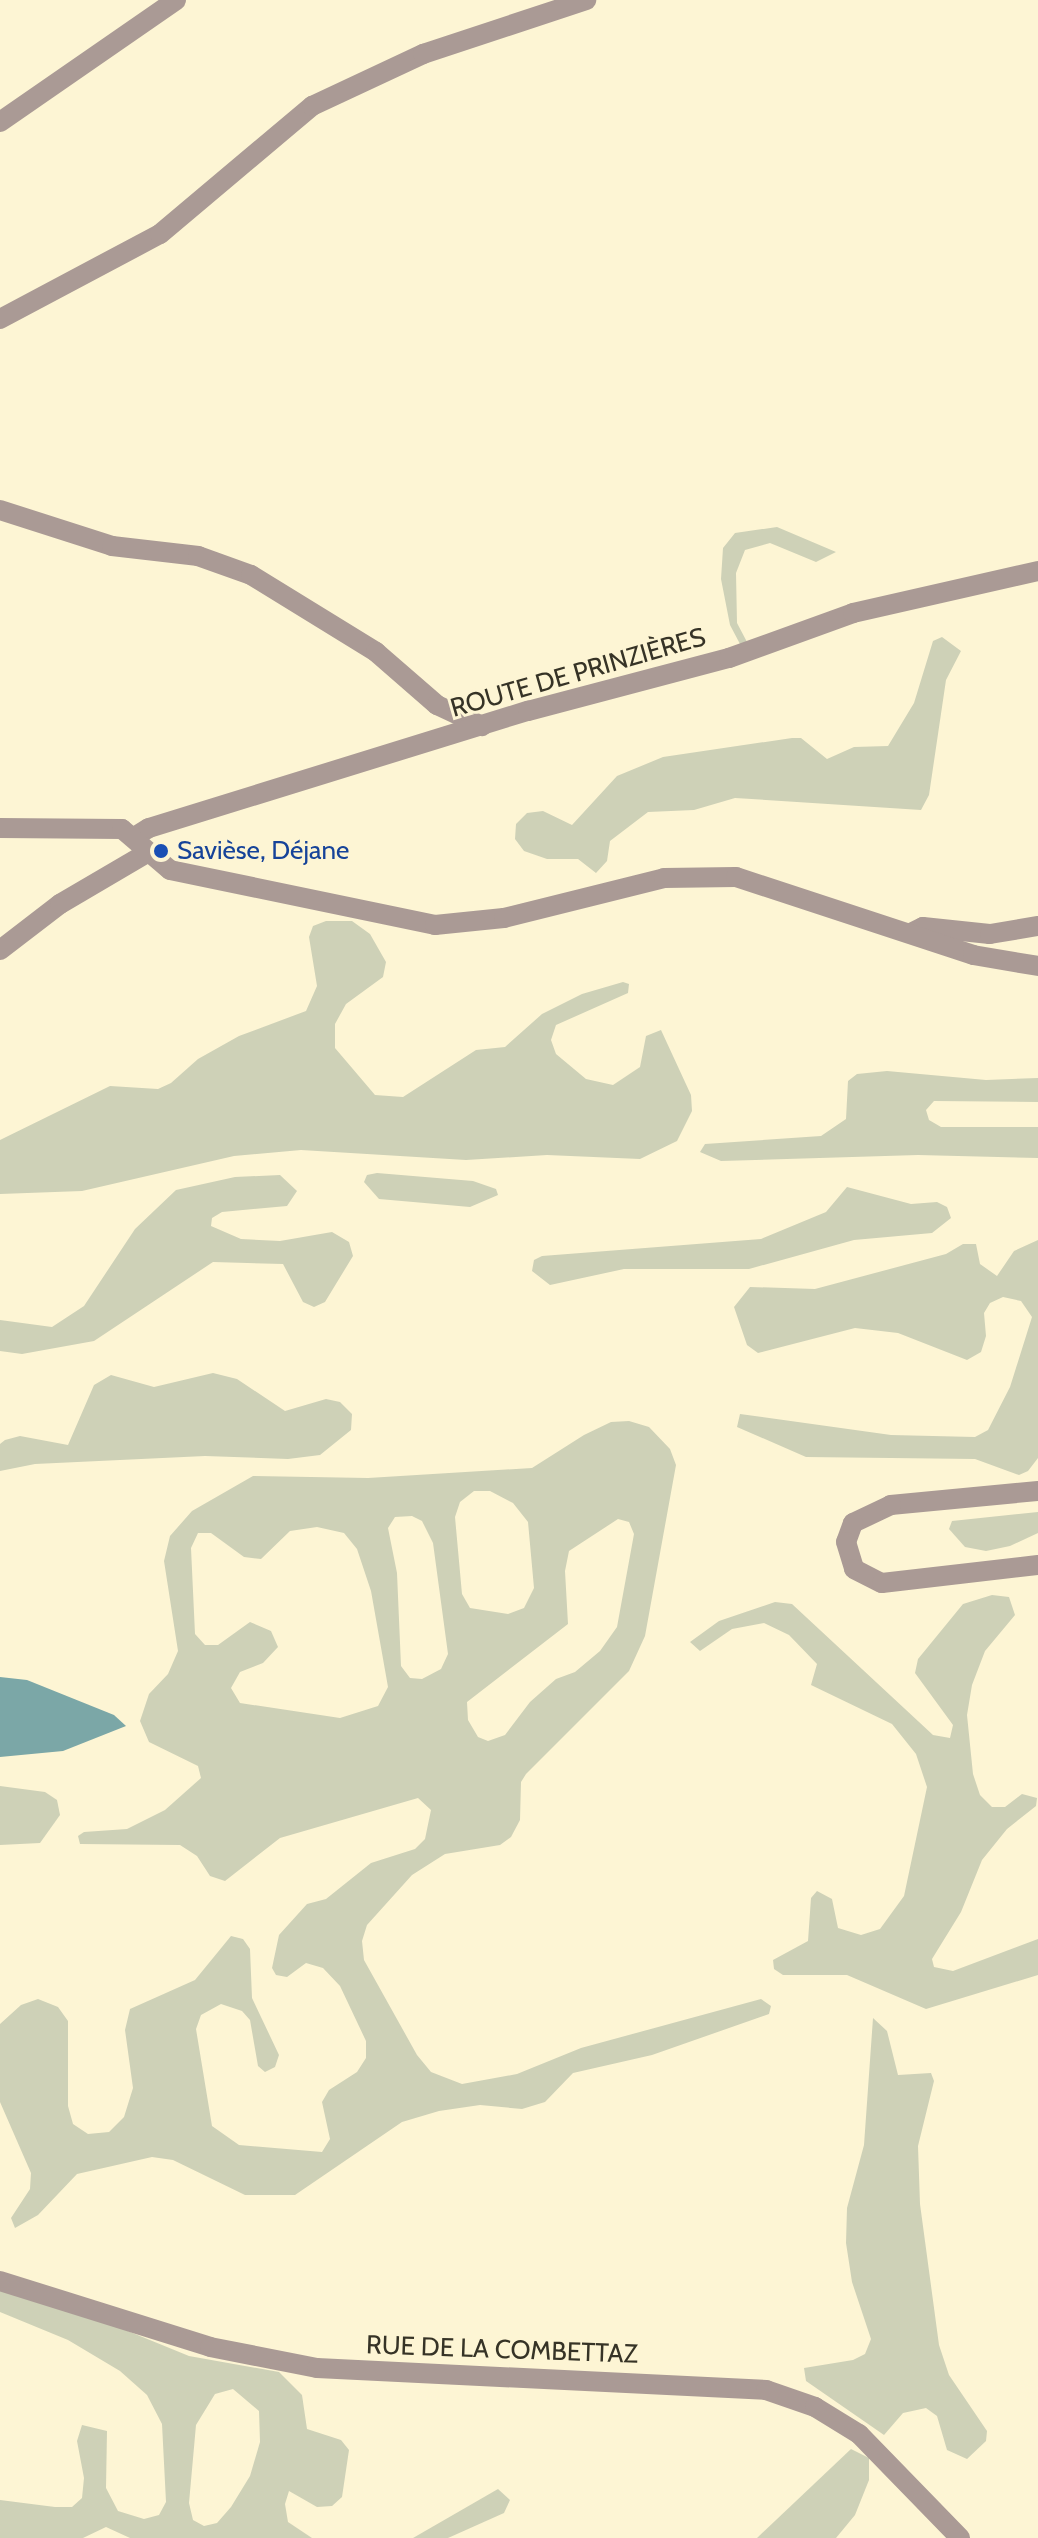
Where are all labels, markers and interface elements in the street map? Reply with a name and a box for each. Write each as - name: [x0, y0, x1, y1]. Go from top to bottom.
- street label: ROUTE DE PRINZIÈRES: [447, 622, 709, 724]
- place label: Savièse, Déjane: [177, 835, 349, 867]
- marker: Savièse, Déjane: [152, 842, 170, 860]
- street label: RUE DE LA COMBETTAZ: [366, 2330, 638, 2370]

